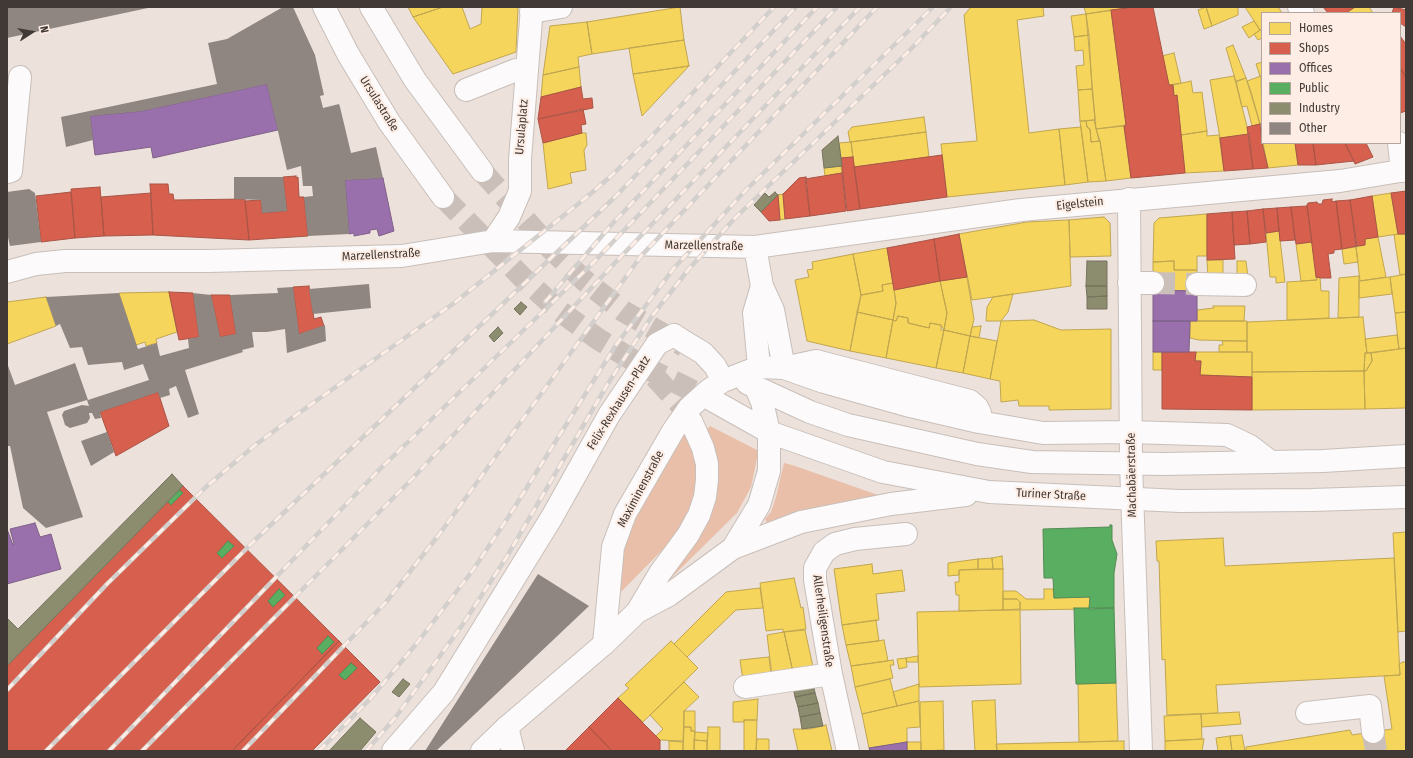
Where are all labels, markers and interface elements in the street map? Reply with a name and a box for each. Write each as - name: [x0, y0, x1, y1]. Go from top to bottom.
- north arrow: [12, 12, 52, 52]
- legend: [1261, 12, 1401, 144]
- text: Homes: [1299, 21, 1333, 35]
- text: N: [37, 25, 51, 34]
- text: Shops: [1299, 41, 1329, 55]
- text: Offices: [1299, 61, 1332, 75]
- street label: Ursulastraße: [356, 74, 402, 134]
- text: Public: [1299, 81, 1329, 95]
- street label: Ursulaplatz: [512, 99, 532, 155]
- text: Industry: [1299, 101, 1340, 115]
- text: Other: [1299, 121, 1327, 135]
- street label: Eigelstein: [1056, 194, 1104, 214]
- street label: Marzellenstraße: [665, 238, 743, 254]
- street label: Marzellenstraße: [341, 246, 421, 264]
- street label: Felix-Rexhausen-Platz: [584, 353, 654, 453]
- street label: Machabäerstraße: [1124, 432, 1140, 518]
- street label: Maximinenstraße: [615, 448, 667, 530]
- street label: Turiner Straße: [1016, 486, 1086, 504]
- street label: Allerheiligenstraße: [809, 574, 837, 668]

